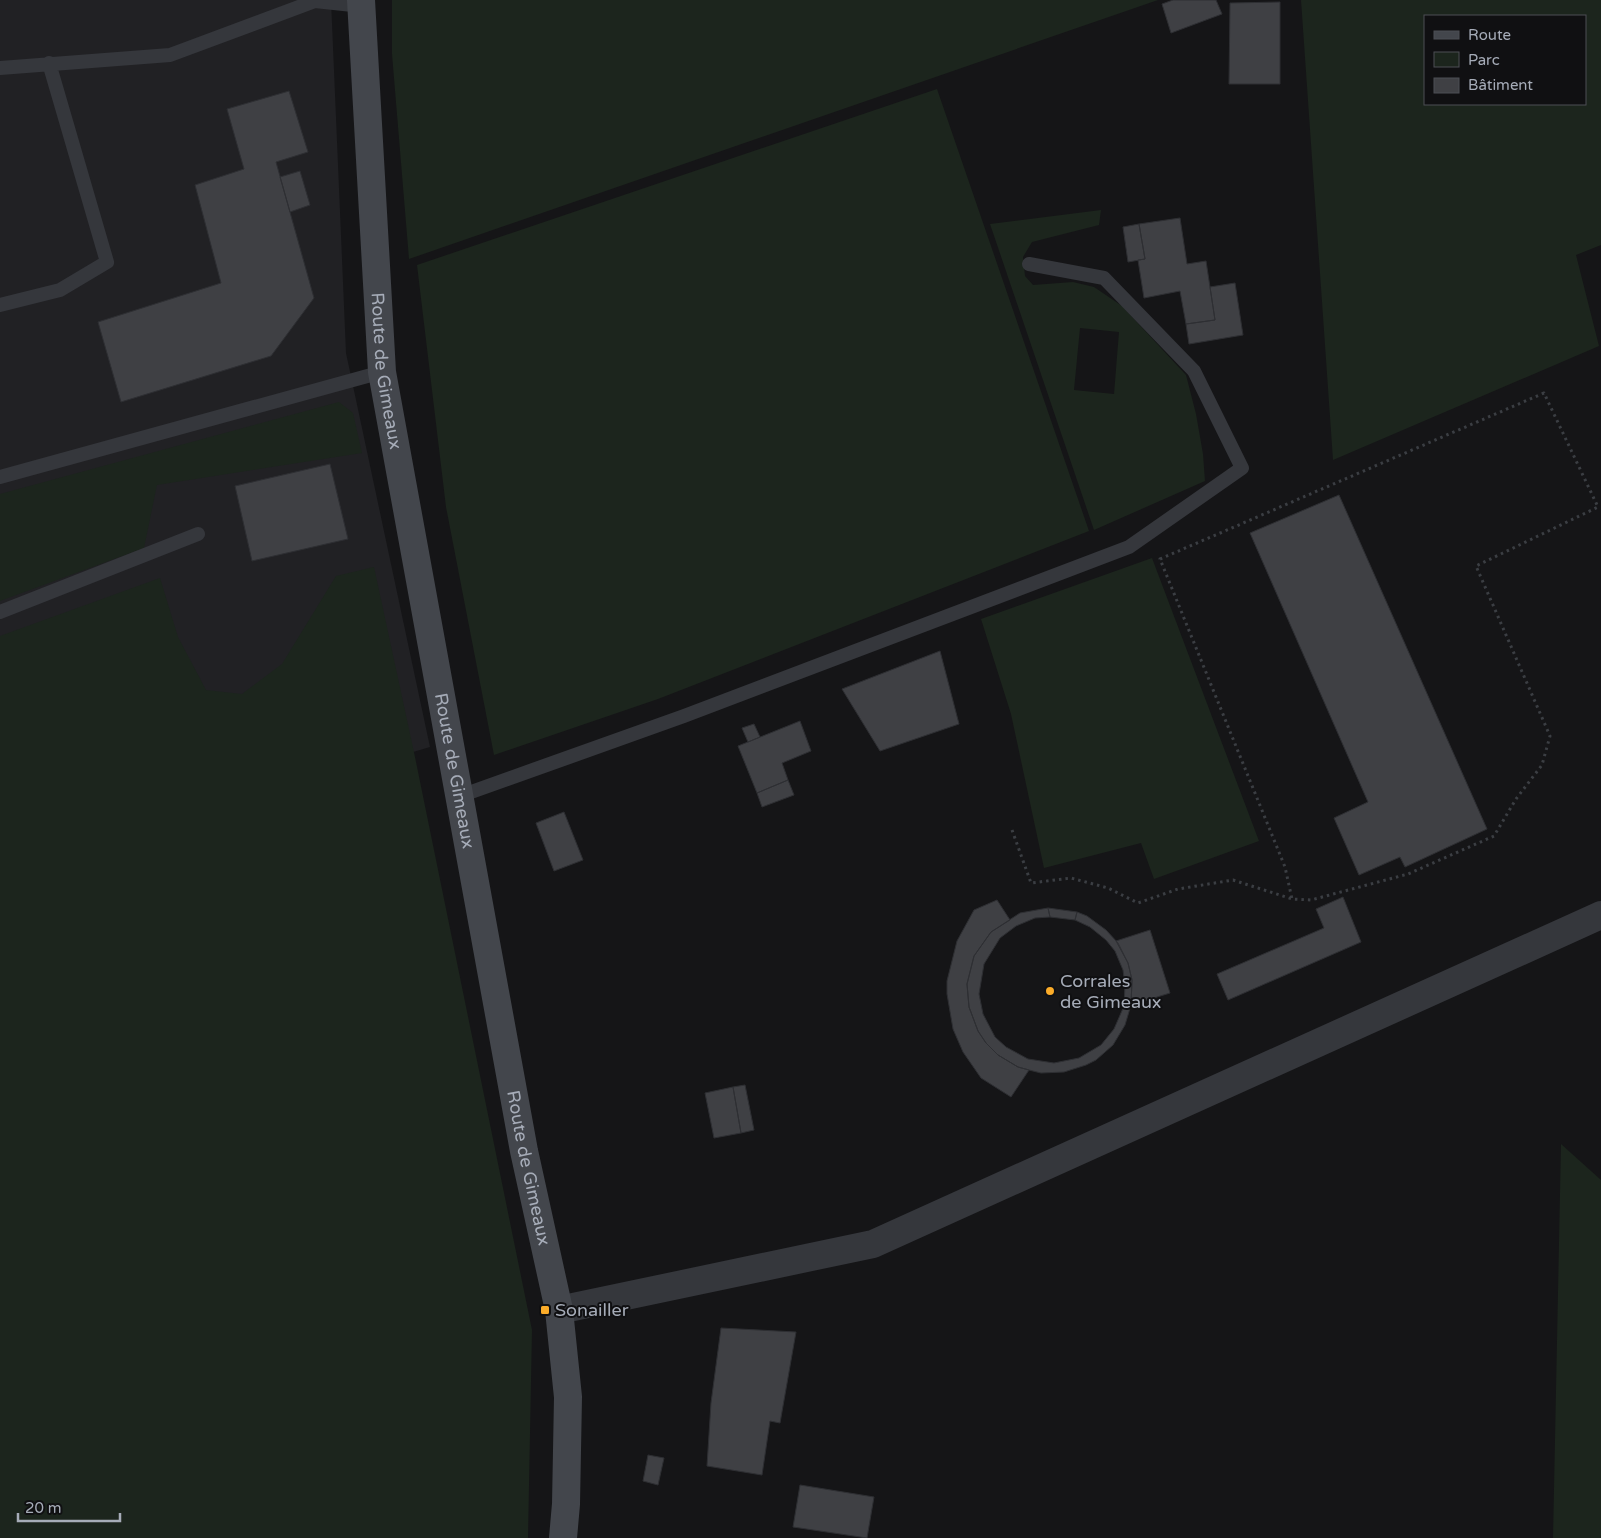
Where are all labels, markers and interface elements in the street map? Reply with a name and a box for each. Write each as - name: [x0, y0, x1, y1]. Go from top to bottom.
- legend: [1424, 15, 1586, 105]
- text: Route: [1468, 26, 1511, 44]
- text: Parc: [1468, 51, 1500, 69]
- text: Bâtiment: [1468, 76, 1533, 94]
- street label: Route de Gimeaux: [367, 292, 407, 451]
- street label: Route de Gimeaux: [430, 691, 480, 851]
- place label: Corrales de Gimeaux: [1060, 970, 1162, 1013]
- marker: Corrales de Gimeaux: [1044, 985, 1056, 997]
- street label: Route de Gimeaux: [502, 1089, 556, 1248]
- place label: Sonailler: [555, 1299, 629, 1321]
- marker: Sonailler: [539, 1304, 551, 1316]
- scale bar: [18, 1490, 120, 1522]
- text: 20 m: [25, 1499, 62, 1517]

